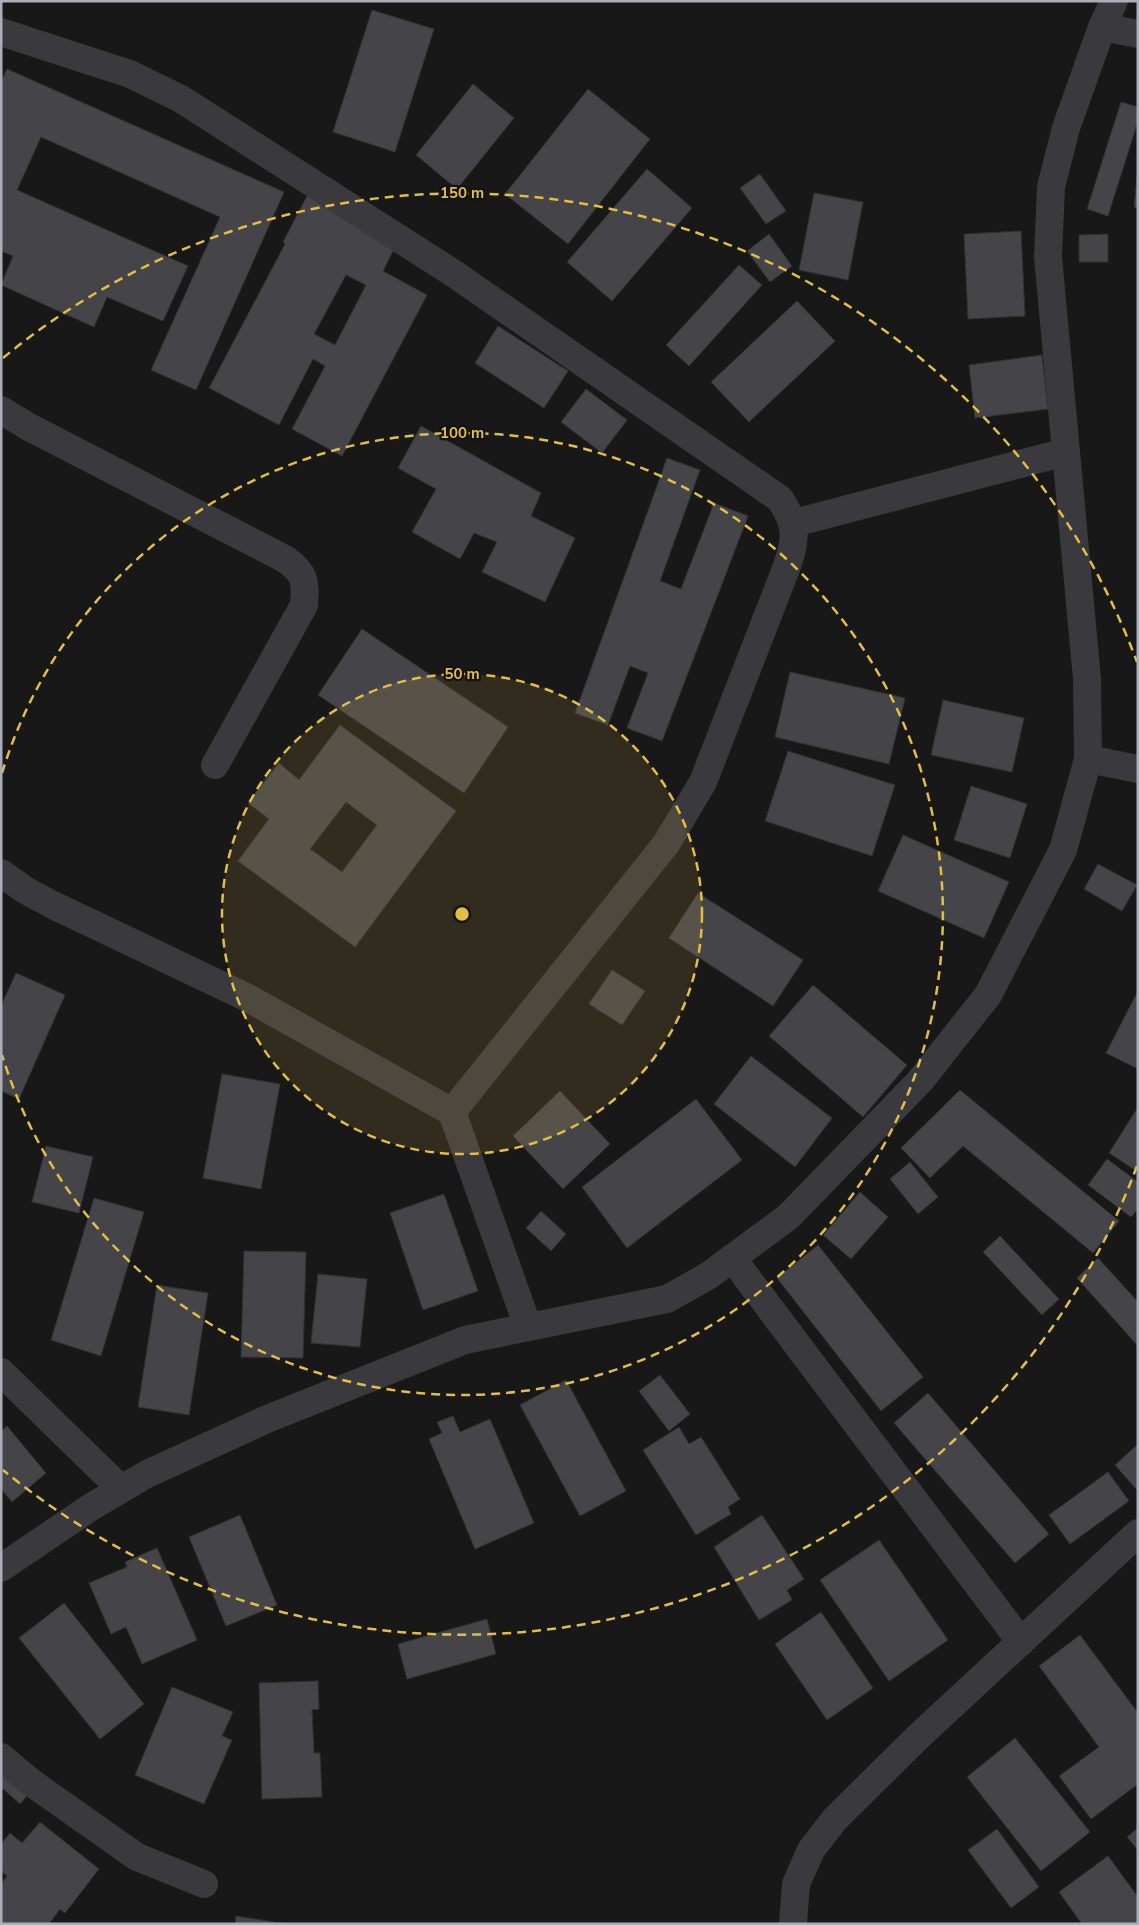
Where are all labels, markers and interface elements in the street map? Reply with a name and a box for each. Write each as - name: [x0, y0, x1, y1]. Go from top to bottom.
- text: 150 m: [440, 183, 484, 203]
- text: 100 m: [440, 423, 484, 443]
- text: 50 m: [444, 664, 480, 684]
- centre of rings: [453, 905, 471, 923]

